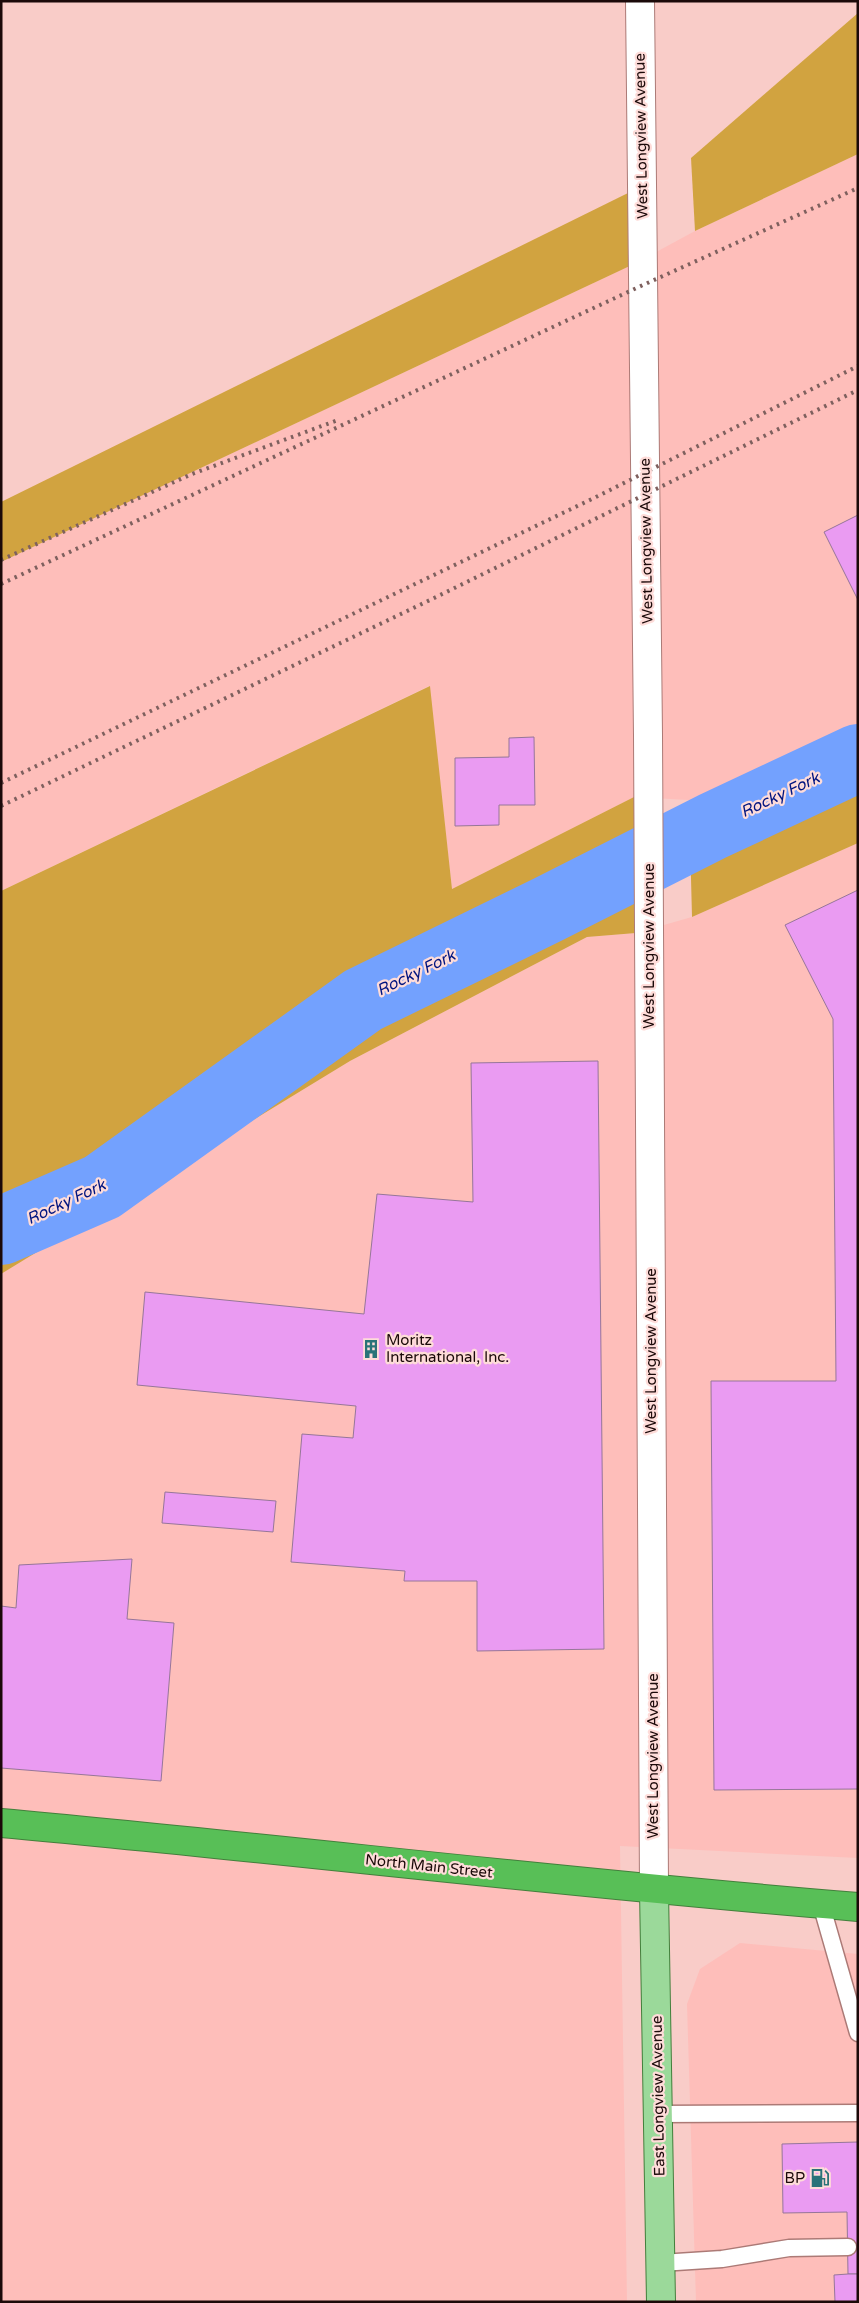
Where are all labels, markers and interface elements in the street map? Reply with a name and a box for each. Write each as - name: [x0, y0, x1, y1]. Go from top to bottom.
- street label: West Longview Avenue: [631, 53, 651, 219]
- street label: West Longview Avenue: [636, 458, 656, 624]
- water label: Rocky Fork: [737, 767, 824, 822]
- street label: West Longview Avenue: [640, 863, 658, 1029]
- water label: Rocky Fork: [374, 945, 460, 1001]
- water label: Rocky Fork: [23, 1174, 110, 1229]
- street label: West Longview Avenue: [642, 1268, 660, 1434]
- place label: Moritz International, Inc.: [386, 1331, 509, 1366]
- building icon: Moritz International, Inc.: [360, 1338, 382, 1360]
- street label: West Longview Avenue: [644, 1673, 662, 1839]
- street label: North Main Street: [364, 1850, 494, 1882]
- street label: East Longview Avenue: [648, 2016, 668, 2176]
- fuel station icon: BP: [809, 2167, 831, 2189]
- place label: BP: [785, 2169, 805, 2187]

